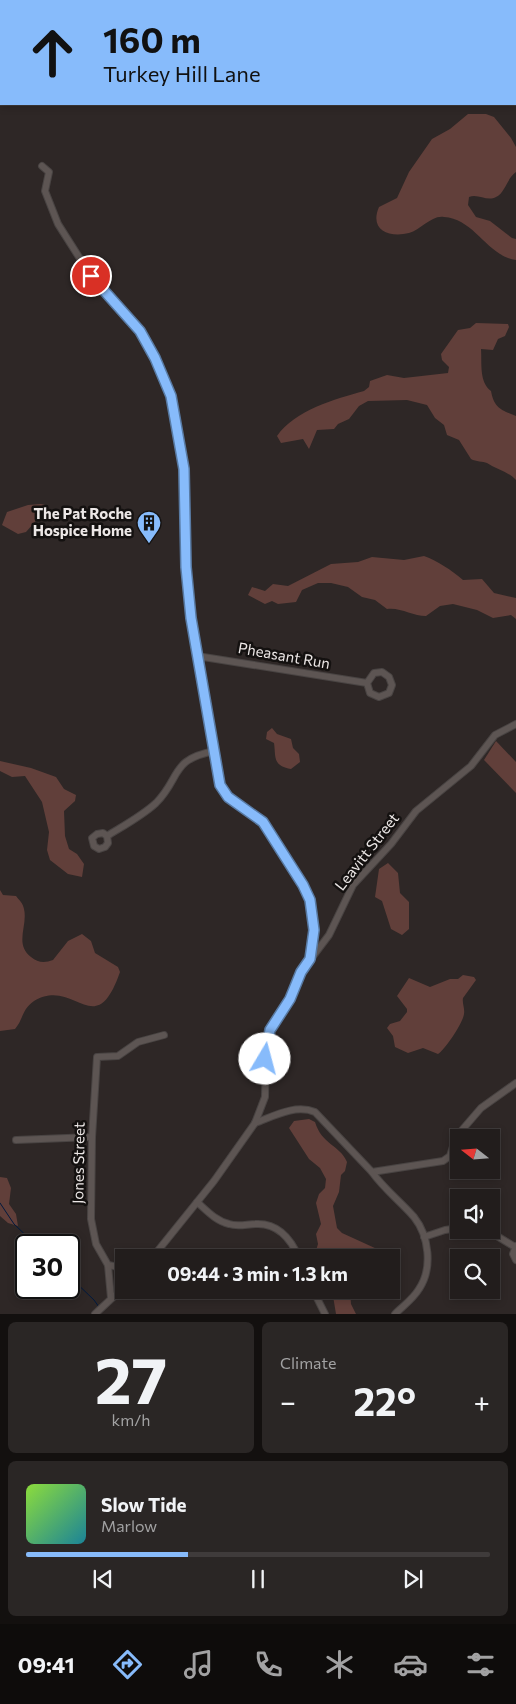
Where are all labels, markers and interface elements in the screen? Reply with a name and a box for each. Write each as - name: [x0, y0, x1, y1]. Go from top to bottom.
- text: 160 m: [103, 17, 201, 60]
- icon: ahead: [20, 20, 85, 85]
- text: Turkey Hill Lane: [103, 60, 261, 87]
- pin: [70, 255, 112, 297]
- icon: arrive: [77, 262, 105, 290]
- place label: The Pat Roche Hospice Home: [33, 504, 132, 539]
- building icon: The Pat Roche Hospice Home: [136, 510, 162, 544]
- street label: Pheasant Run: [237, 638, 332, 672]
- street label: Leavitt Street: [330, 809, 402, 894]
- position arrow: [238, 1032, 290, 1084]
- street label: Jones Street: [68, 1122, 88, 1204]
- north arrow: [450, 1129, 500, 1179]
- map controls: [450, 1129, 500, 1299]
- button: sound: [450, 1189, 500, 1239]
- speed limit sign: 30: [15, 1234, 80, 1299]
- button: search: [450, 1249, 500, 1299]
- text: 09:44 · 3 min · 1.3 km: [167, 1262, 348, 1285]
- text: 27: [95, 1338, 167, 1417]
- text: Climate: [280, 1353, 336, 1372]
- text: 22°: [353, 1377, 416, 1424]
- text: −: [280, 1384, 296, 1418]
- text: +: [474, 1384, 490, 1418]
- text: km/h: [112, 1410, 150, 1429]
- text: Slow Tide: [101, 1493, 187, 1516]
- text: Marlow: [101, 1516, 157, 1535]
- icon: previous: [89, 1565, 117, 1593]
- icon: pause: [244, 1565, 272, 1593]
- icon: next: [399, 1565, 427, 1593]
- icon: directions: [110, 1647, 145, 1682]
- icon: music: [181, 1647, 216, 1682]
- icon: phone: [251, 1647, 286, 1682]
- icon: climate: [322, 1647, 357, 1682]
- icon: car: [393, 1647, 428, 1682]
- icon: filters: [463, 1647, 498, 1682]
- text: 09:41: [18, 1651, 75, 1678]

